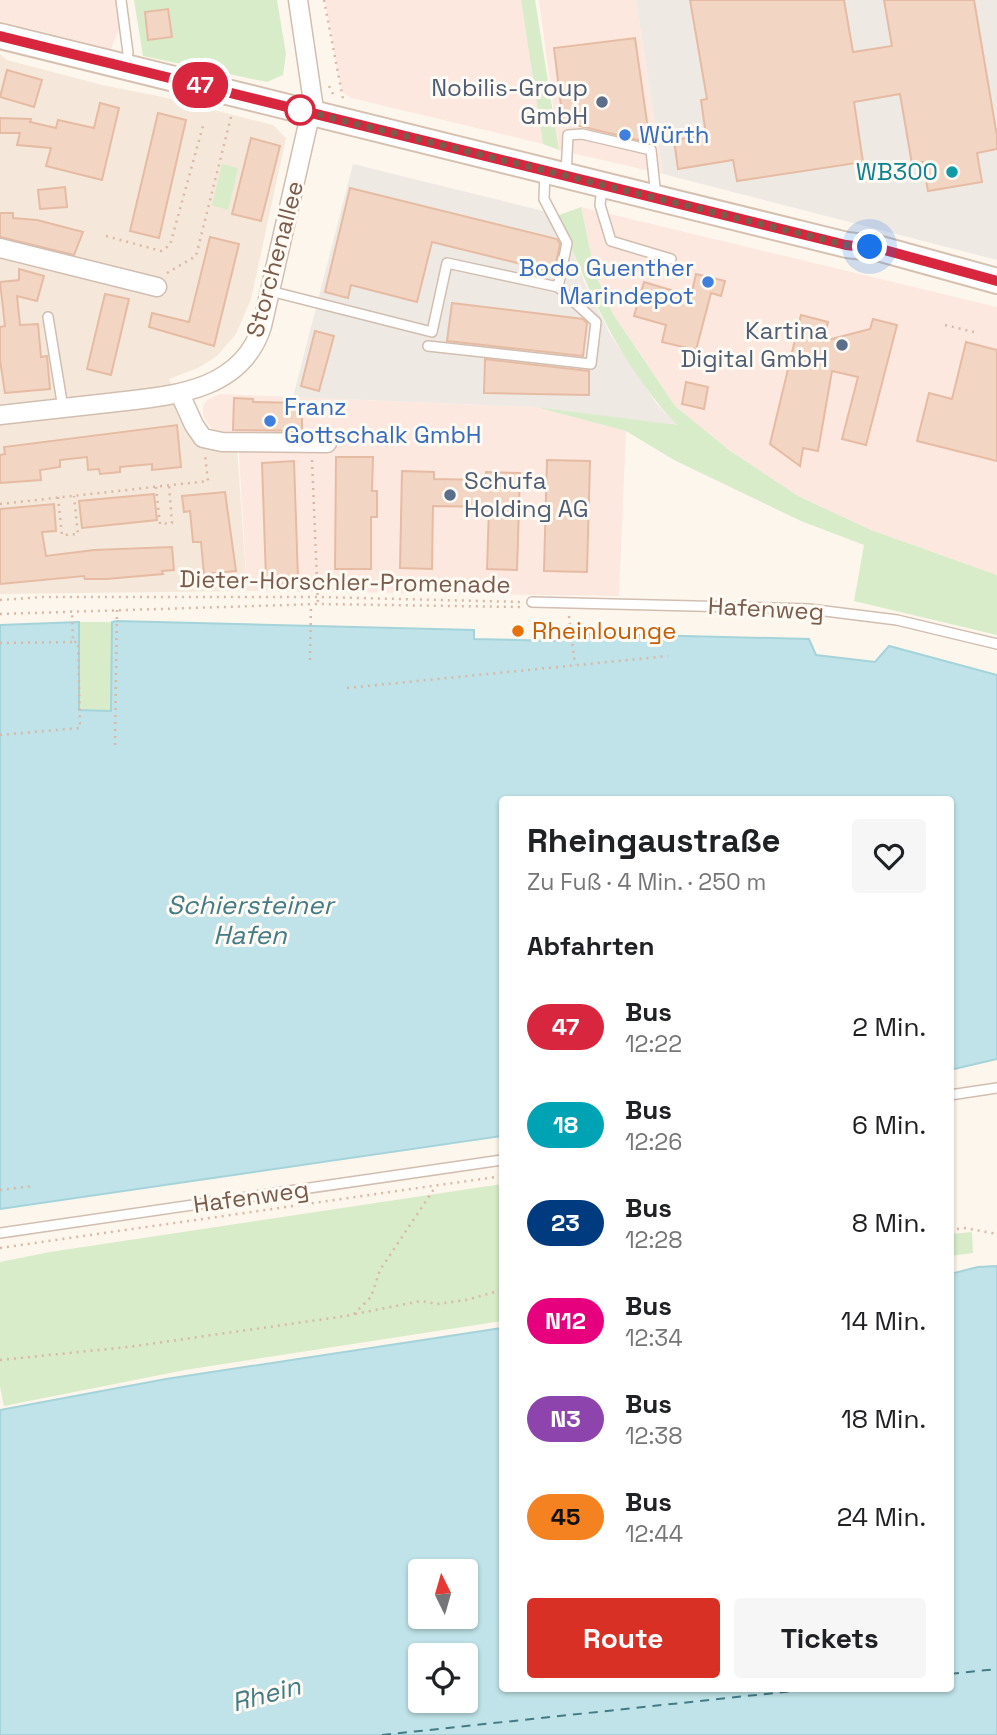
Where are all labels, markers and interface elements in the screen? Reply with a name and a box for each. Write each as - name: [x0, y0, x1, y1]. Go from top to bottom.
- line badge: 47: [168, 62, 232, 108]
- text: 47: [186, 69, 214, 100]
- place label: Nobilis-Group GmbH: [431, 72, 588, 131]
- marker: Nobilis-Group GmbH: [594, 94, 610, 110]
- unlabelled marker: [285, 95, 315, 125]
- place label: Würth: [639, 119, 709, 150]
- marker: Würth: [617, 127, 633, 143]
- place label: WB300: [856, 156, 938, 187]
- marker: WB300: [944, 164, 960, 180]
- street label: Storchenallee: [239, 177, 310, 341]
- your location: [852, 229, 887, 264]
- place label: Bodo Guenther Marindepot: [519, 252, 694, 311]
- marker: Bodo Guenther Marindepot: [700, 274, 716, 290]
- place label: Kartina Digital GmbH: [680, 315, 828, 374]
- marker: Kartina Digital GmbH: [834, 337, 850, 353]
- place label: Franz Gottschalk GmbH: [284, 391, 482, 450]
- marker: Franz Gottschalk GmbH: [262, 413, 278, 429]
- place label: Schufa Holding AG: [464, 465, 589, 524]
- marker: Schufa Holding AG: [442, 487, 458, 503]
- street label: Dieter-Horschler-Promenade: [179, 563, 511, 600]
- street label: Hafenweg: [707, 590, 825, 627]
- place label: Rheinlounge: [532, 615, 676, 646]
- marker: Rheinlounge: [510, 623, 526, 639]
- button: heart: [852, 819, 926, 893]
- text: Rheingaustraße: [527, 820, 781, 862]
- text: Zu Fuß · 4 Min. · 250 m: [527, 867, 766, 897]
- water label: Schiersteiner Hafen: [167, 888, 336, 952]
- text: Abfahrten: [527, 929, 655, 963]
- text: Bus: [625, 995, 672, 1029]
- text: 2 Min.: [852, 1010, 926, 1044]
- text: 47: [552, 1011, 579, 1042]
- text: 12:22: [625, 1029, 682, 1059]
- text: Bus: [625, 1093, 672, 1127]
- text: 6 Min.: [852, 1108, 926, 1142]
- text: 18: [553, 1109, 578, 1140]
- text: 12:26: [625, 1127, 682, 1157]
- street label: Hafenweg: [191, 1173, 311, 1220]
- text: Bus: [625, 1191, 672, 1225]
- text: 8 Min.: [852, 1206, 926, 1240]
- text: 23: [551, 1207, 580, 1238]
- text: 12:28: [625, 1225, 683, 1255]
- text: Bus: [625, 1289, 672, 1323]
- text: 14 Min.: [841, 1304, 926, 1338]
- text: N12: [545, 1305, 586, 1336]
- text: 12:34: [625, 1323, 683, 1353]
- text: Bus: [625, 1387, 672, 1421]
- text: 18 Min.: [841, 1402, 926, 1436]
- text: N3: [550, 1403, 581, 1434]
- text: 12:38: [625, 1421, 683, 1451]
- text: Bus: [625, 1485, 672, 1519]
- text: 24 Min.: [837, 1500, 926, 1534]
- text: 45: [551, 1501, 580, 1532]
- text: 12:44: [625, 1519, 683, 1549]
- north arrow: [408, 1559, 478, 1629]
- map controls: [408, 1559, 478, 1713]
- button: Route: [527, 1598, 720, 1678]
- button: Tickets: [734, 1598, 926, 1678]
- button: locate: [408, 1643, 478, 1713]
- water label: Rhein: [228, 1668, 305, 1719]

